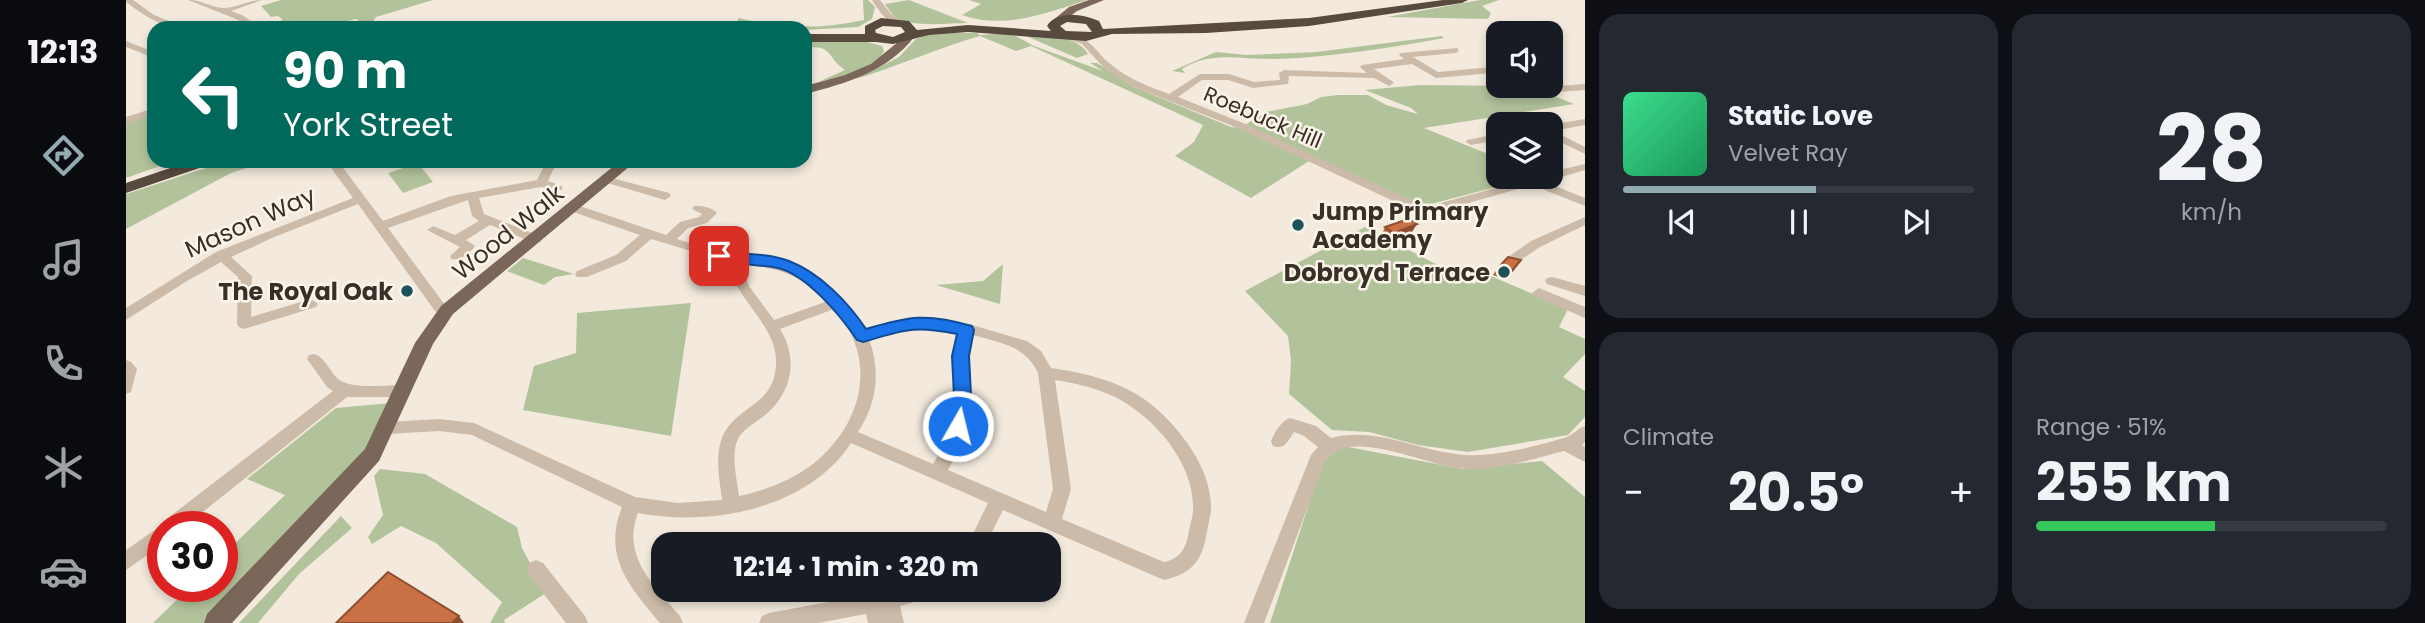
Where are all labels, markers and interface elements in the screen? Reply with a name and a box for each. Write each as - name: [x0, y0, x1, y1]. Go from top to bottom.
- map controls: [1486, 21, 1563, 189]
- button: sound: [1486, 21, 1563, 98]
- text: 12:13: [28, 29, 98, 74]
- text: 90 m: [283, 37, 407, 105]
- icon: left: [168, 49, 259, 140]
- street label: Roebuck Hill: [1199, 79, 1327, 155]
- text: 28: [2156, 85, 2267, 213]
- text: Static Love: [1728, 98, 1873, 134]
- text: York Street: [283, 102, 453, 147]
- button: layers: [1486, 112, 1563, 189]
- icon: directions: [39, 131, 88, 180]
- text: Velvet Ray: [1728, 137, 1848, 169]
- street label: Wood Walk: [445, 176, 571, 287]
- street label: Mason Way: [179, 178, 321, 265]
- place label: Jump Primary Academy: [1312, 195, 1489, 256]
- text: km/h: [2181, 196, 2242, 228]
- icon: previous: [1663, 203, 1701, 241]
- icon: pause: [1780, 203, 1818, 241]
- icon: next: [1897, 203, 1935, 241]
- marker: Jump Primary Academy: [1290, 217, 1306, 233]
- pin: [689, 226, 749, 286]
- icon: music: [39, 235, 88, 284]
- icon: arrive: [700, 237, 738, 275]
- place label: Dobroyd Terrace: [1284, 256, 1490, 289]
- marker: Dobroyd Terrace: [1496, 264, 1512, 280]
- place label: The Royal Oak: [218, 275, 393, 308]
- marker: The Royal Oak: [399, 283, 415, 299]
- icon: phone: [39, 339, 88, 388]
- position arrow: [921, 389, 995, 463]
- text: Range · 51%: [2036, 411, 2166, 443]
- text: Climate: [1623, 421, 1714, 453]
- icon: climate: [39, 443, 88, 492]
- text: 255 km: [2036, 446, 2232, 519]
- text: 20.5°: [1728, 456, 1864, 529]
- text: −: [1623, 466, 1644, 519]
- text: +: [1948, 466, 1974, 519]
- speed limit sign: 30: [147, 511, 238, 602]
- icon: car: [39, 547, 88, 596]
- text: 12:14 · 1 min · 320 m: [733, 549, 979, 585]

